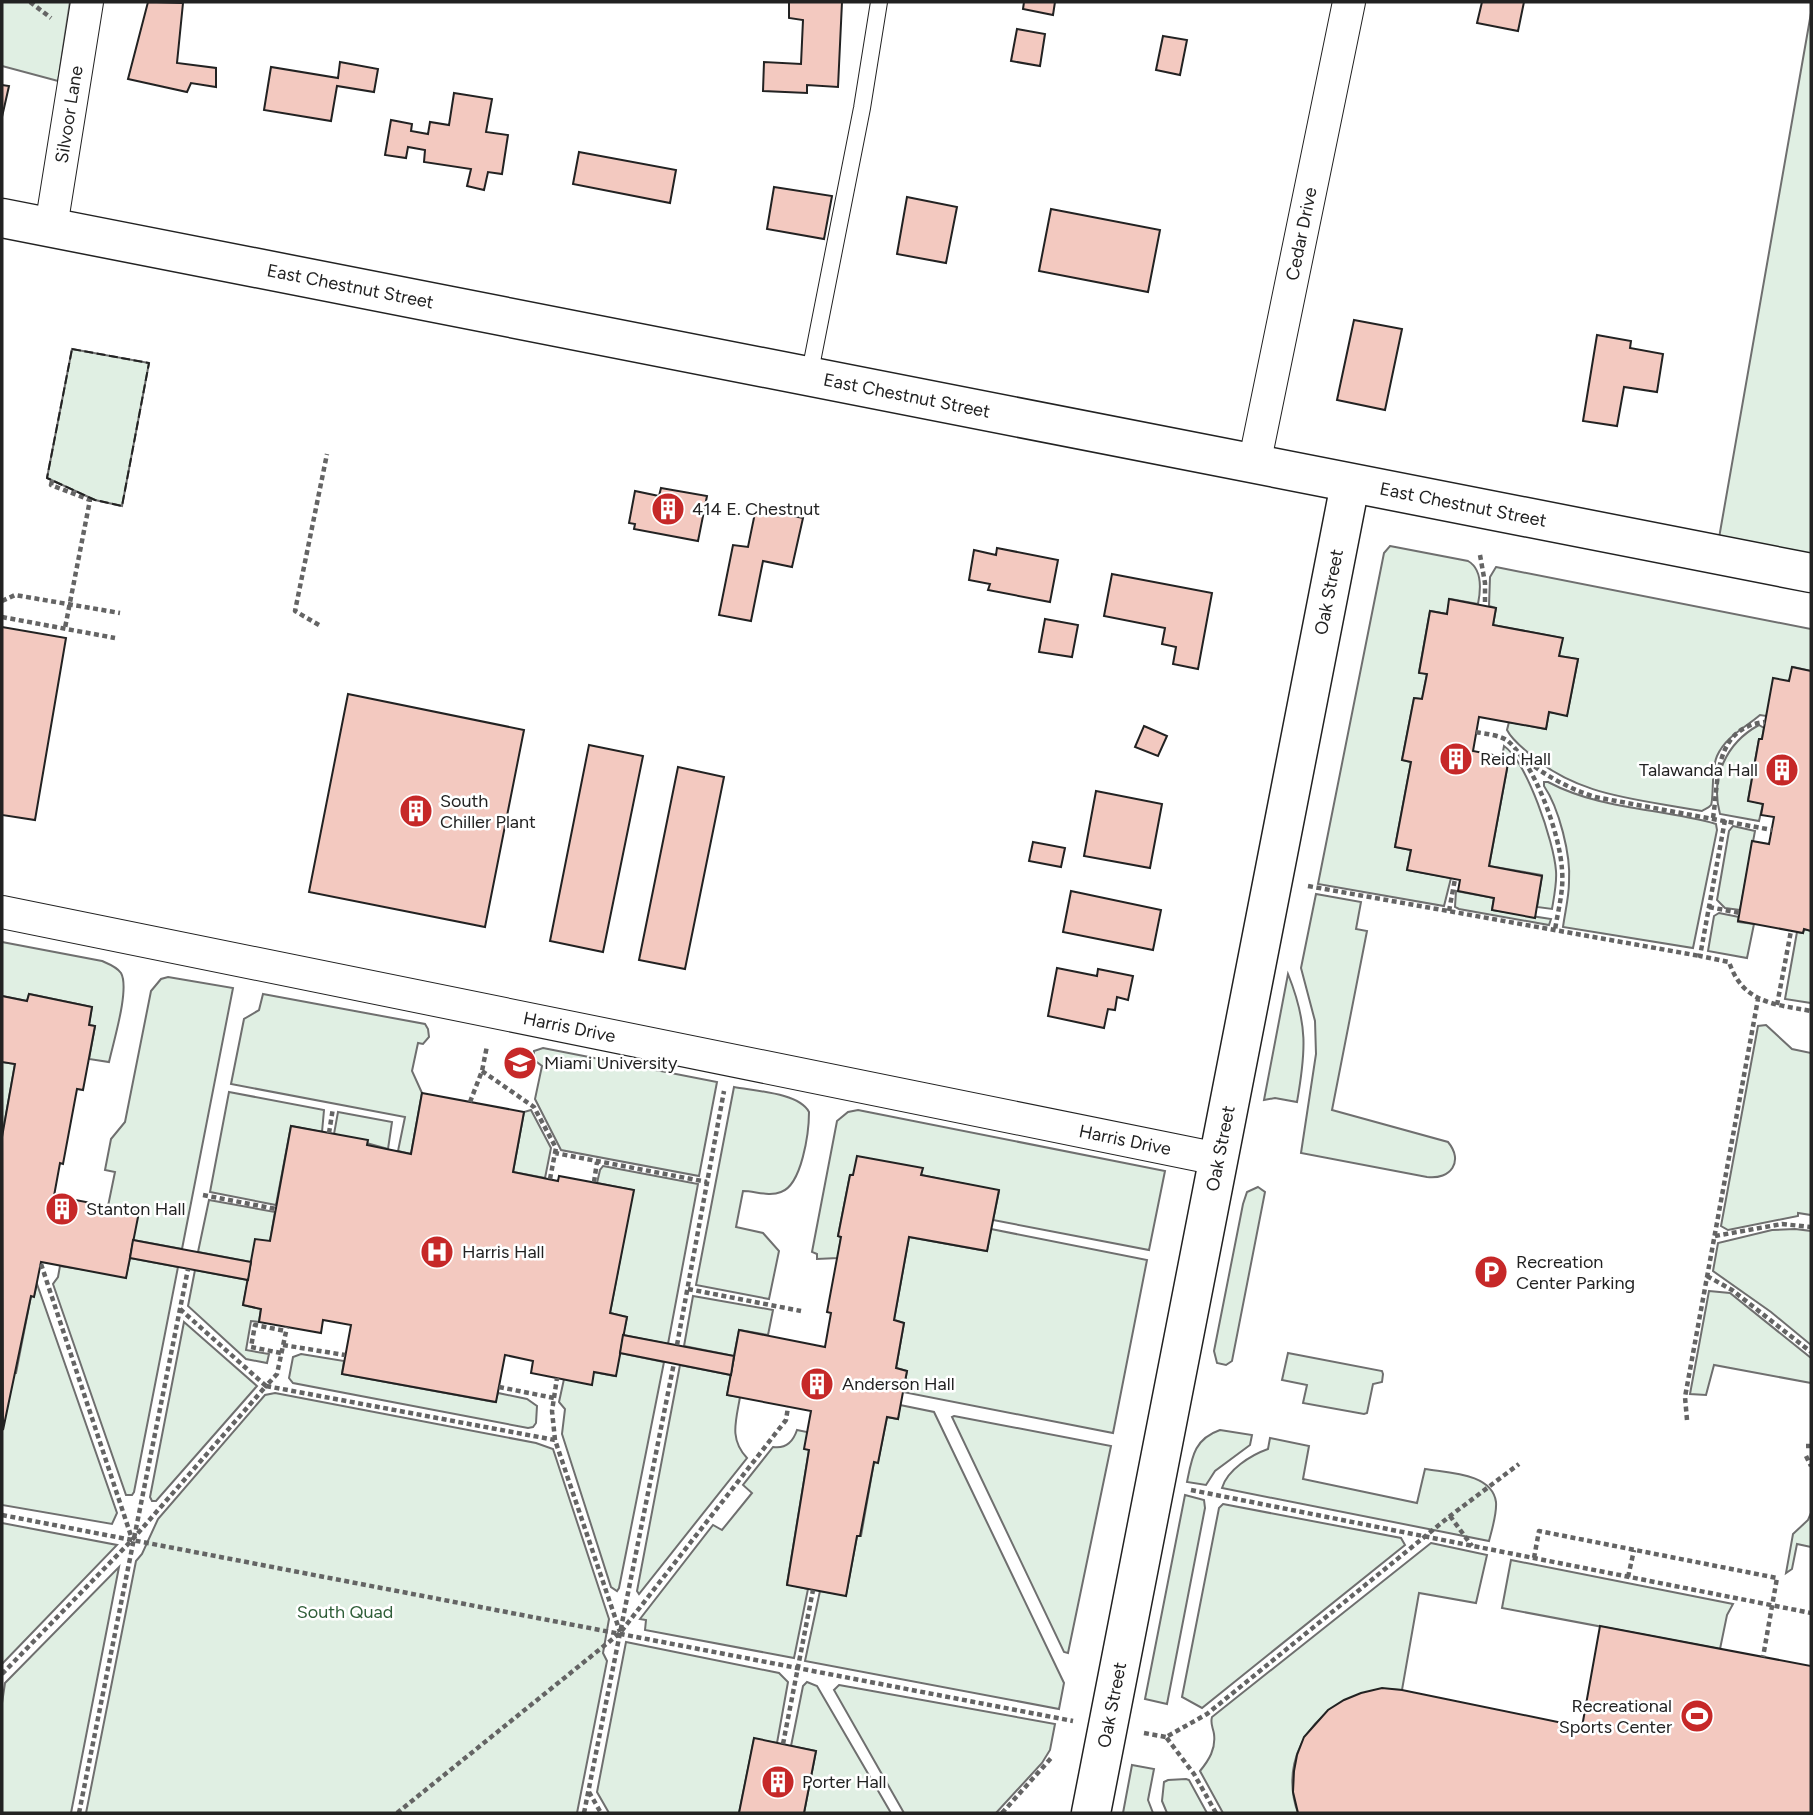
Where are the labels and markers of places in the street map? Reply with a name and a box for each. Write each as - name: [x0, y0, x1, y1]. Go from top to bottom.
- building icon: 414 E. Chestnut: [649, 490, 687, 528]
- place label: 414 E. Chestnut: [692, 498, 820, 520]
- building icon: Reid Hall: [1437, 740, 1475, 778]
- place label: Reid Hall: [1480, 748, 1551, 770]
- building icon: Talawanda Hall: [1763, 751, 1801, 789]
- place label: Talawanda Hall: [1639, 759, 1758, 781]
- place label: South Chiller Plant: [440, 790, 536, 833]
- building icon: South Chiller Plant: [397, 792, 435, 830]
- school or university icon: Miami University: [501, 1044, 539, 1082]
- place label: Miami University: [544, 1052, 678, 1074]
- building icon: Stanton Hall: [43, 1190, 81, 1228]
- place label: Stanton Hall: [86, 1198, 185, 1220]
- hospital icon: Harris Hall: [418, 1233, 456, 1271]
- place label: Harris Hall: [462, 1241, 545, 1263]
- place label: Recreation Center Parking: [1516, 1251, 1635, 1294]
- parking icon: Recreation Center Parking: [1472, 1253, 1510, 1291]
- building icon: Anderson Hall: [798, 1365, 836, 1403]
- place label: Anderson Hall: [842, 1373, 955, 1395]
- place label: Recreational Sports Center: [1559, 1695, 1672, 1738]
- sports icon: Recreational Sports Center: [1678, 1697, 1716, 1735]
- building icon: Porter Hall: [759, 1763, 797, 1801]
- place label: Porter Hall: [802, 1771, 887, 1793]

